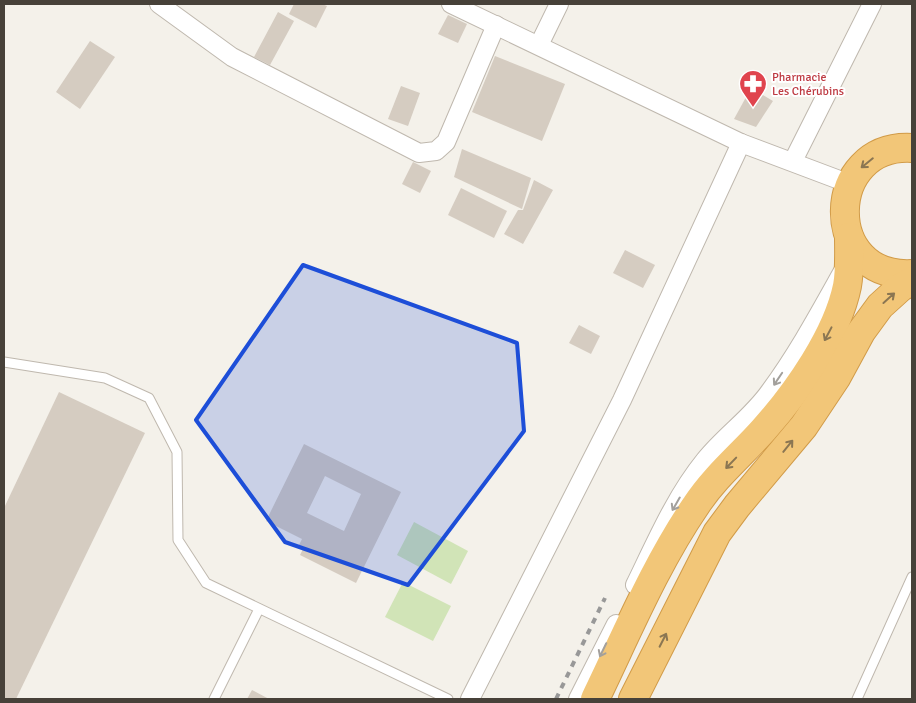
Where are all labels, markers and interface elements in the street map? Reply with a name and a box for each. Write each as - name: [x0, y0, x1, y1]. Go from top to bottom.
- pharmacy icon: Pharmacie Les Chérubins: [738, 69, 768, 108]
- place label: Pharmacie Les Chérubins: [772, 70, 844, 99]
- one-way arrow: [861, 157, 874, 168]
- one-way arrow: [883, 292, 896, 304]
- one-way arrow: [823, 327, 833, 342]
- one-way arrow: [773, 372, 784, 386]
- one-way arrow: [783, 440, 794, 453]
- one-way arrow: [725, 457, 737, 469]
- one-way arrow: [671, 497, 681, 511]
- one-way arrow: [659, 633, 668, 648]
- one-way arrow: [598, 642, 608, 657]

